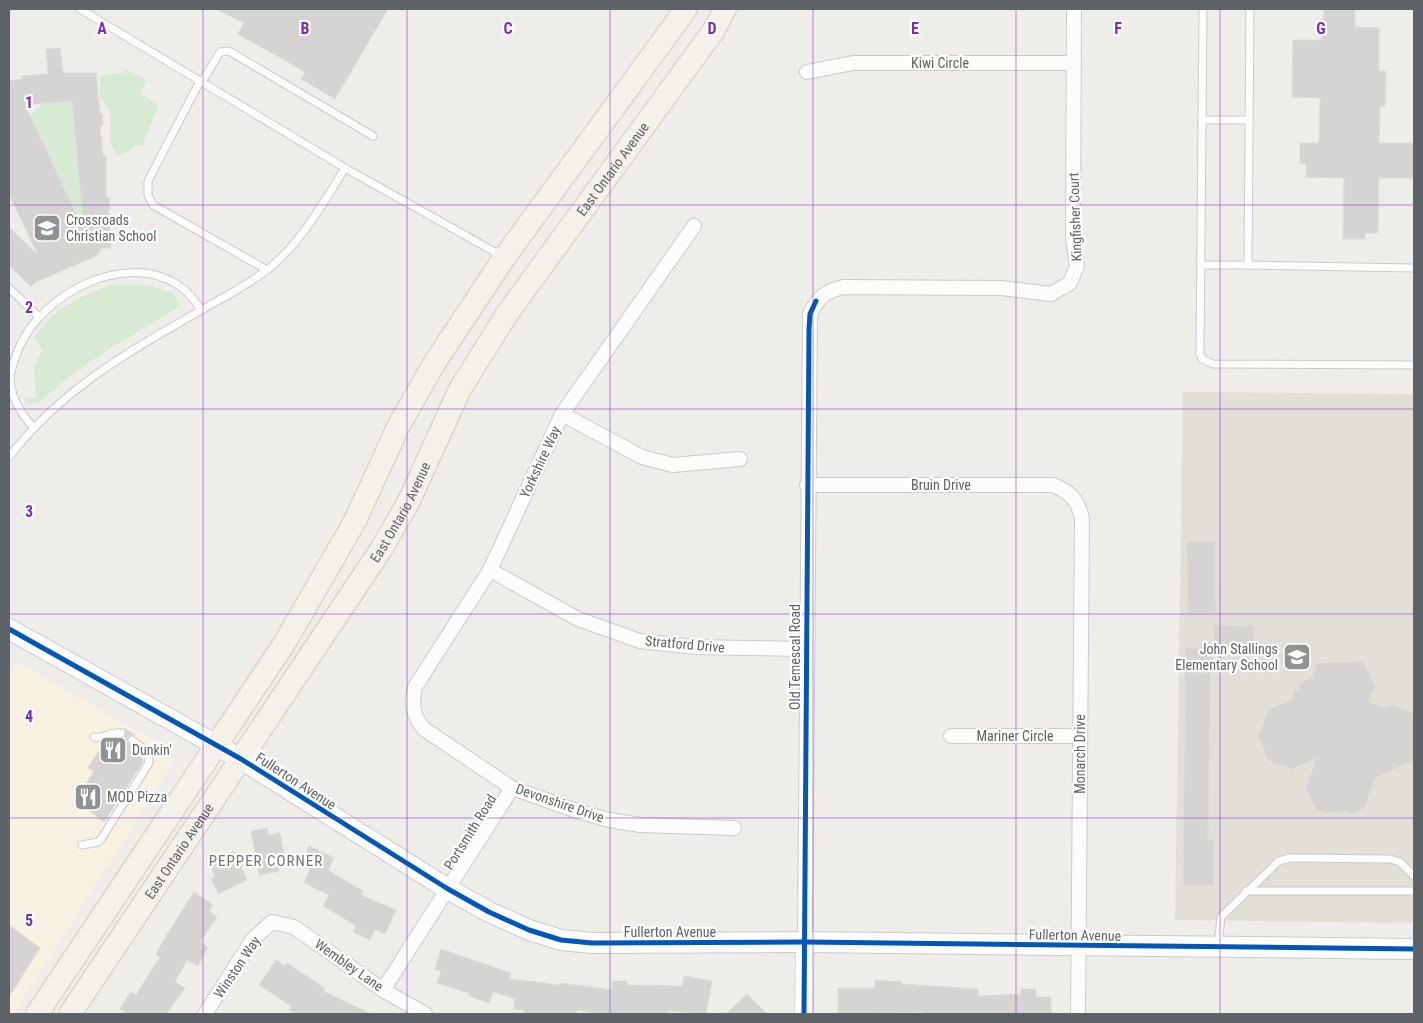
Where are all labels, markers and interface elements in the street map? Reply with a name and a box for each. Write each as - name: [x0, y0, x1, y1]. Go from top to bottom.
- text: A: [97, 19, 107, 38]
- text: B: [301, 19, 310, 38]
- text: C: [503, 19, 513, 38]
- text: D: [707, 19, 717, 38]
- text: E: [911, 19, 919, 38]
- text: F: [1114, 19, 1122, 38]
- text: G: [1316, 19, 1326, 38]
- street label: Kiwi Circle: [911, 55, 969, 71]
- text: 1: [25, 93, 33, 112]
- street label: East Ontario Avenue: [573, 119, 652, 219]
- street label: Kingfisher Court: [1065, 172, 1085, 262]
- place label: Crossroads Christian School: [66, 212, 156, 244]
- school or university icon: Crossroads Christian School: [32, 213, 62, 243]
- text: 2: [25, 298, 33, 317]
- street label: Yorkshire Way: [516, 423, 564, 501]
- street label: East Ontario Avenue: [367, 459, 434, 565]
- street label: Bruin Drive: [911, 477, 971, 493]
- text: 3: [25, 502, 33, 521]
- street label: Old Temescal Road: [787, 604, 803, 710]
- street label: Stratford Drive: [644, 633, 726, 655]
- place label: John Stallings Elementary School: [1175, 641, 1278, 673]
- school or university icon: John Stallings Elementary School: [1282, 642, 1312, 672]
- text: 4: [25, 707, 33, 726]
- street label: Monarch Drive: [1072, 714, 1088, 794]
- street label: Mariner Circle: [976, 728, 1054, 744]
- restaurant icon: Dunkin': [98, 735, 128, 765]
- place label: Dunkin': [132, 742, 172, 758]
- street label: Fullerton Avenue: [253, 749, 339, 813]
- street label: Devonshire Drive: [514, 780, 607, 826]
- restaurant icon: MOD Pizza: [73, 782, 103, 812]
- place label: MOD Pizza: [107, 789, 167, 805]
- street label: Portsmith Road: [440, 791, 500, 873]
- street label: East Ontario Avenue: [141, 800, 217, 902]
- district label: PEPPER CORNER: [209, 852, 323, 870]
- text: 5: [25, 911, 33, 930]
- street label: Fullerton Avenue: [624, 924, 717, 940]
- street label: Fullerton Avenue: [1029, 926, 1122, 944]
- street label: Winston Way: [211, 933, 264, 1001]
- street label: Wembley Lane: [312, 936, 387, 995]

